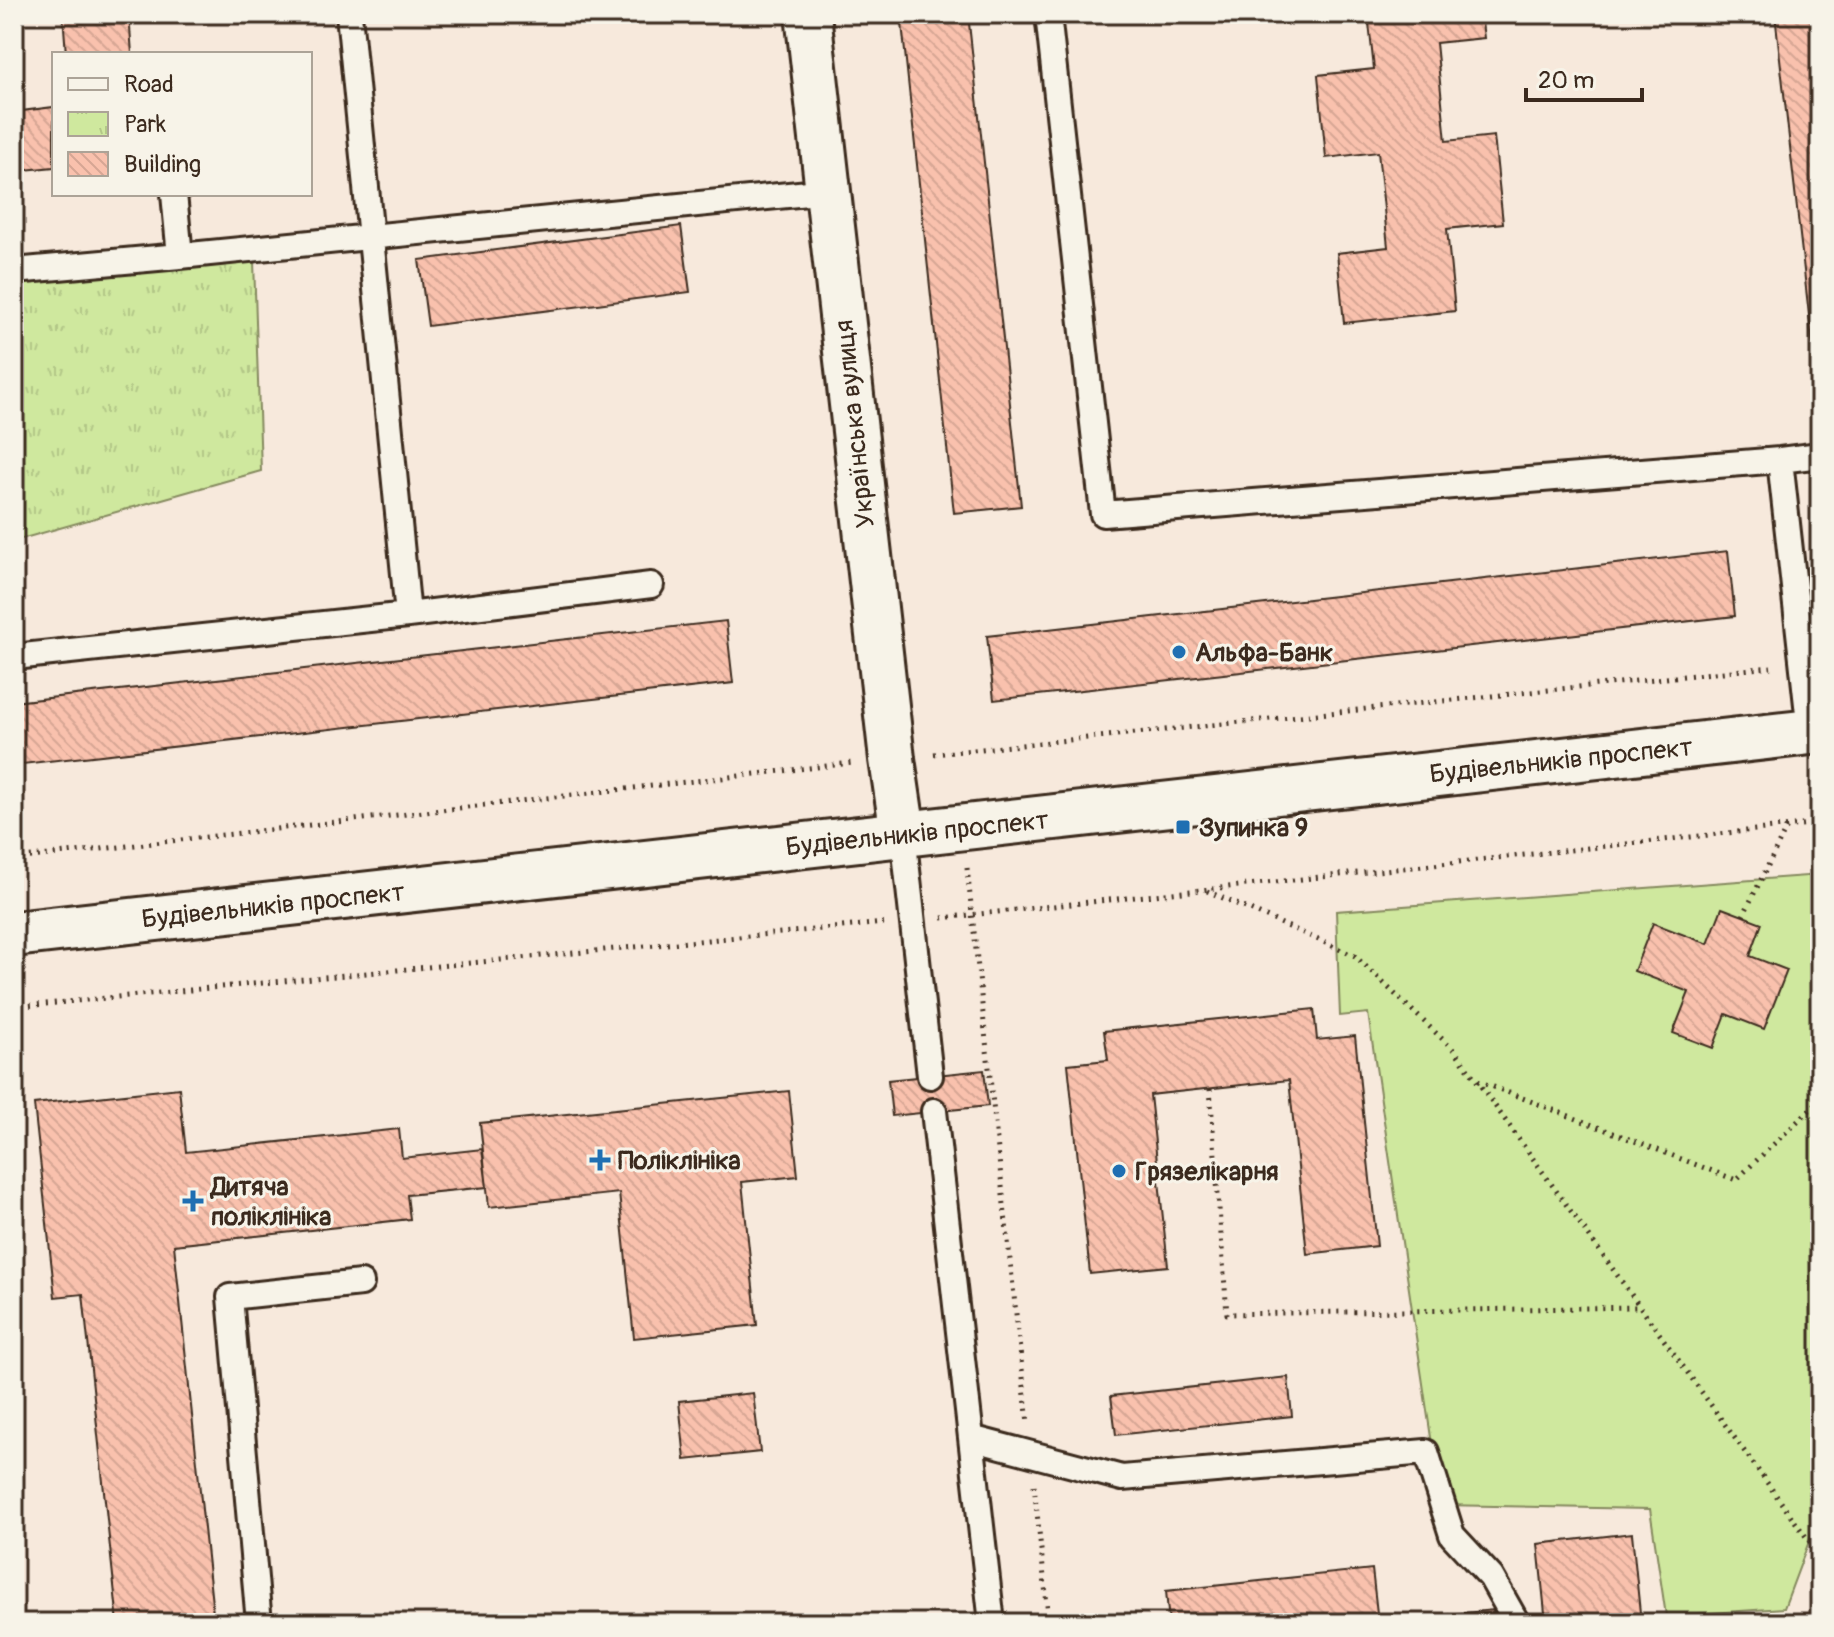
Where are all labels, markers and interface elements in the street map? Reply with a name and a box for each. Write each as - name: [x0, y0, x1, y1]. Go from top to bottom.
- legend: [52, 52, 312, 196]
- scale bar: [1526, 52, 1642, 102]
- text: 20 m: [1538, 66, 1594, 95]
- text: Road: [124, 70, 174, 99]
- text: Park: [124, 110, 166, 139]
- text: Building: [124, 150, 201, 179]
- street label: Українська вулиця: [828, 318, 882, 530]
- place label: Альфа-Банк: [1195, 637, 1333, 669]
- marker: Альфа-Банк: [1170, 643, 1188, 661]
- street label: Будівельників проспект: [1428, 731, 1694, 791]
- street label: Будівельників проспект: [784, 804, 1050, 864]
- place label: Зупинка 9: [1199, 812, 1308, 844]
- marker: Зупинка 9: [1174, 818, 1192, 836]
- street label: Будівельників проспект: [140, 876, 406, 936]
- place label: Поліклініка: [618, 1145, 741, 1177]
- marker: Поліклініка: [589, 1149, 611, 1171]
- place label: Грязелікарня: [1135, 1156, 1279, 1188]
- marker: Грязелікарня: [1110, 1162, 1128, 1180]
- place label: Дитяча поліклініка: [209, 1171, 331, 1233]
- marker: Дитяча поліклініка: [182, 1190, 204, 1212]

